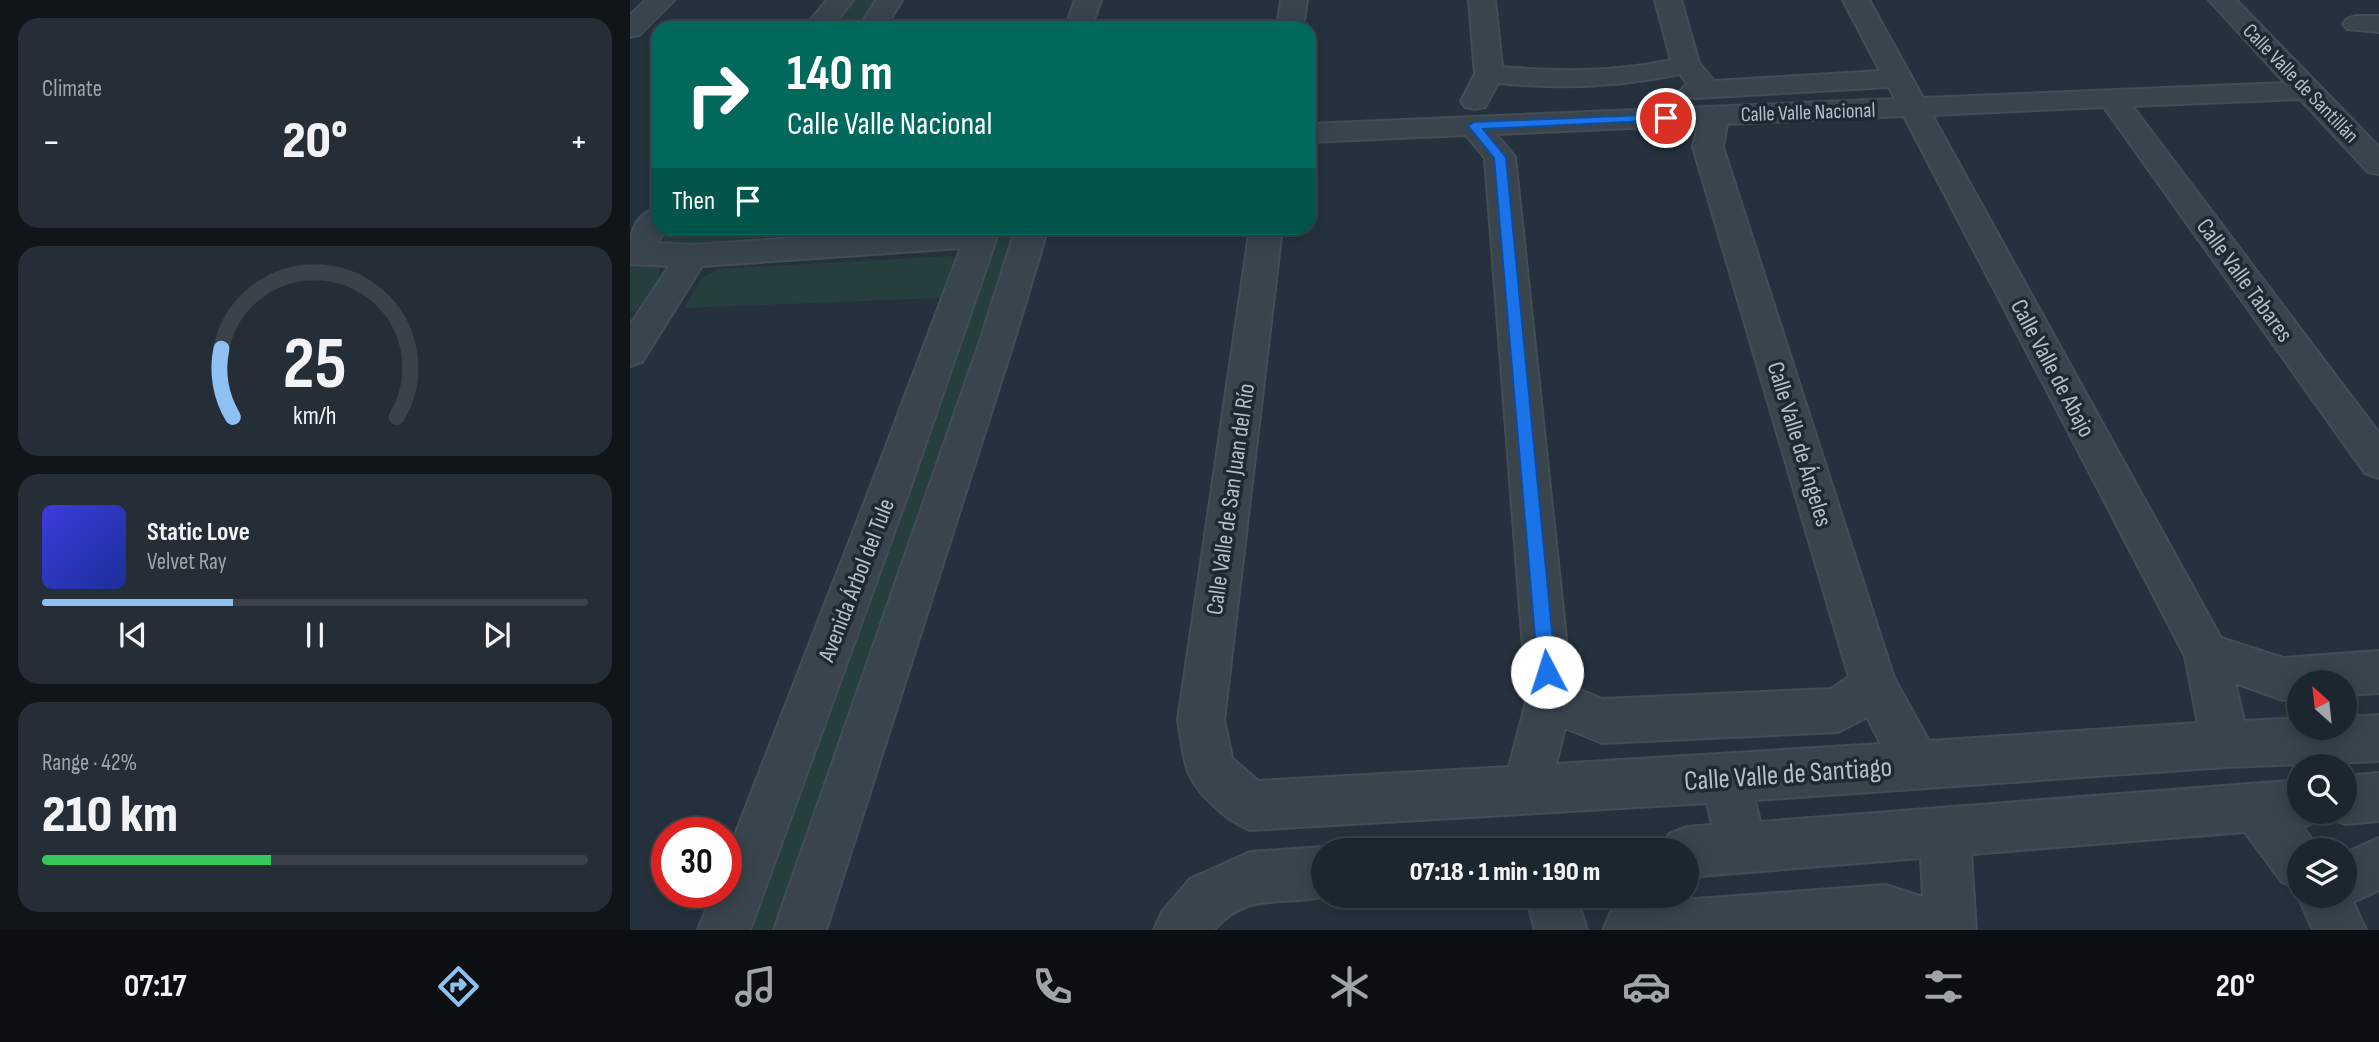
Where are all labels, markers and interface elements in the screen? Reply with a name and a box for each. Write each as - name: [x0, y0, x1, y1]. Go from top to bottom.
- street label: Calle Valle de Santillán: [2237, 19, 2364, 148]
- text: 140 m: [787, 45, 893, 104]
- icon: right: [672, 49, 763, 140]
- text: Climate: [42, 75, 102, 103]
- pin: [1636, 88, 1696, 148]
- street label: Calle Valle Nacional: [1740, 98, 1876, 127]
- icon: arrive: [1647, 99, 1685, 137]
- text: Calle Valle Nacional: [787, 105, 992, 144]
- text: 20°: [282, 110, 348, 173]
- text: −: [42, 120, 61, 165]
- text: +: [569, 120, 588, 165]
- icon: arrive: [729, 182, 767, 220]
- text: Then: [672, 186, 715, 217]
- street label: Calle Valle Tabares: [2190, 213, 2299, 348]
- street label: Calle Valle de Abajo: [2004, 294, 2101, 442]
- text: 25: [283, 321, 347, 409]
- street label: Calle Valle de Ángeles: [1761, 358, 1838, 530]
- street label: Calle Valle de San Juan del Río: [1200, 382, 1261, 617]
- text: km/h: [293, 401, 337, 432]
- street label: Avenida Árbol del Tule: [812, 494, 901, 667]
- text: Static Love: [147, 517, 250, 548]
- text: Velvet Ray: [147, 548, 227, 576]
- icon: previous: [114, 616, 152, 654]
- icon: pause: [296, 616, 334, 654]
- icon: next: [478, 616, 516, 654]
- position arrow: [1510, 635, 1584, 709]
- north arrow: [2287, 670, 2357, 740]
- map controls: [2287, 670, 2357, 908]
- text: Range · 42%: [42, 749, 137, 777]
- street label: Calle Valle de Santiago: [1683, 751, 1893, 798]
- button: search: [2287, 754, 2357, 824]
- text: 210 km: [42, 784, 178, 847]
- speed limit sign: 30: [651, 817, 742, 908]
- button: layers: [2287, 838, 2357, 908]
- text: 07:18 · 1 min · 190 m: [1410, 857, 1600, 888]
- icon: directions: [434, 962, 483, 1011]
- icon: music: [731, 962, 780, 1011]
- icon: phone: [1028, 962, 1077, 1011]
- icon: climate: [1325, 962, 1374, 1011]
- icon: car: [1622, 962, 1671, 1011]
- icon: filters: [1919, 962, 1968, 1011]
- text: 07:17: [124, 967, 186, 1006]
- text: 20°: [2216, 967, 2255, 1006]

